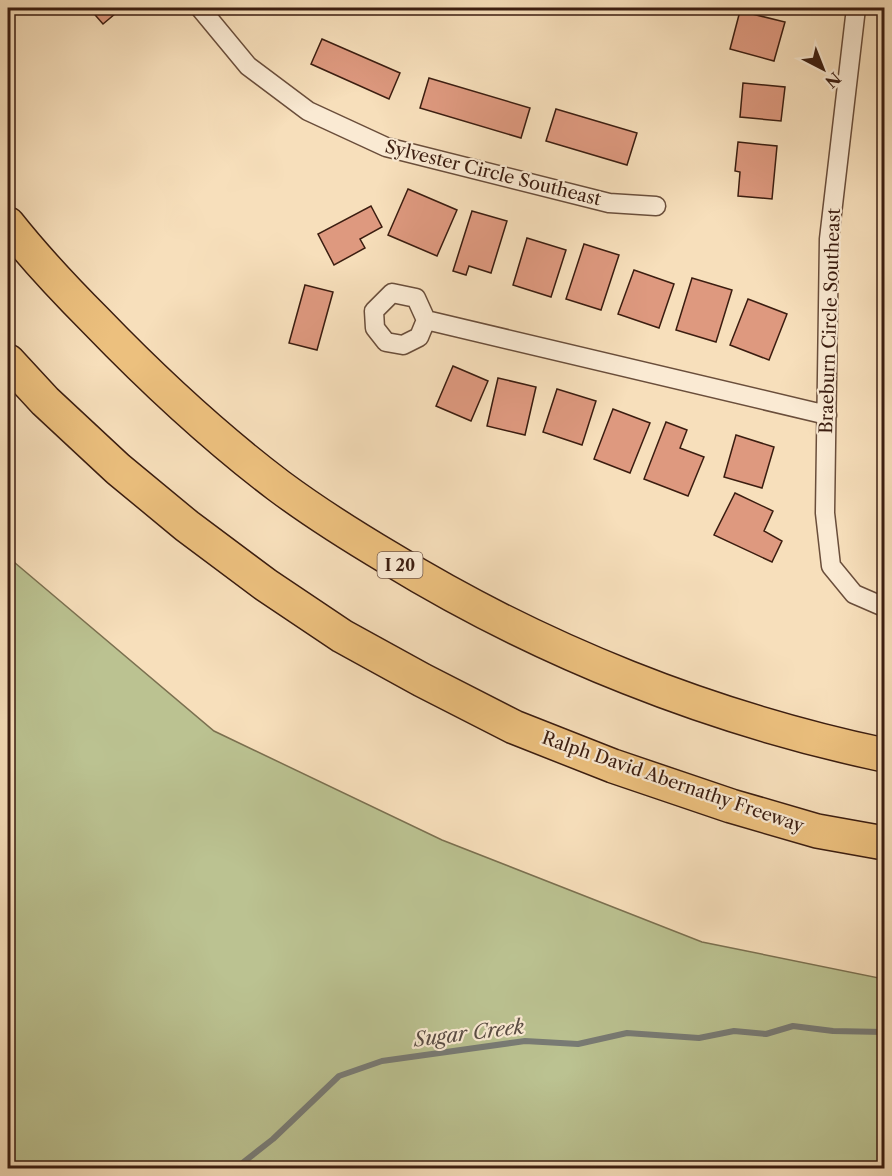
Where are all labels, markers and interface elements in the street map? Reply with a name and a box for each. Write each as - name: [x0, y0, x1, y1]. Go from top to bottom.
- north arrow: [793, 39, 853, 99]
- text: N: [821, 68, 845, 92]
- street label: Sylvester Circle Southeast: [383, 135, 604, 211]
- street label: Braeburn Circle Southeast: [815, 207, 845, 434]
- road number: I 20: [378, 552, 422, 578]
- street label: Ralph David Abernathy Freeway: [539, 727, 808, 838]
- water label: Sugar Creek: [412, 1014, 526, 1052]

